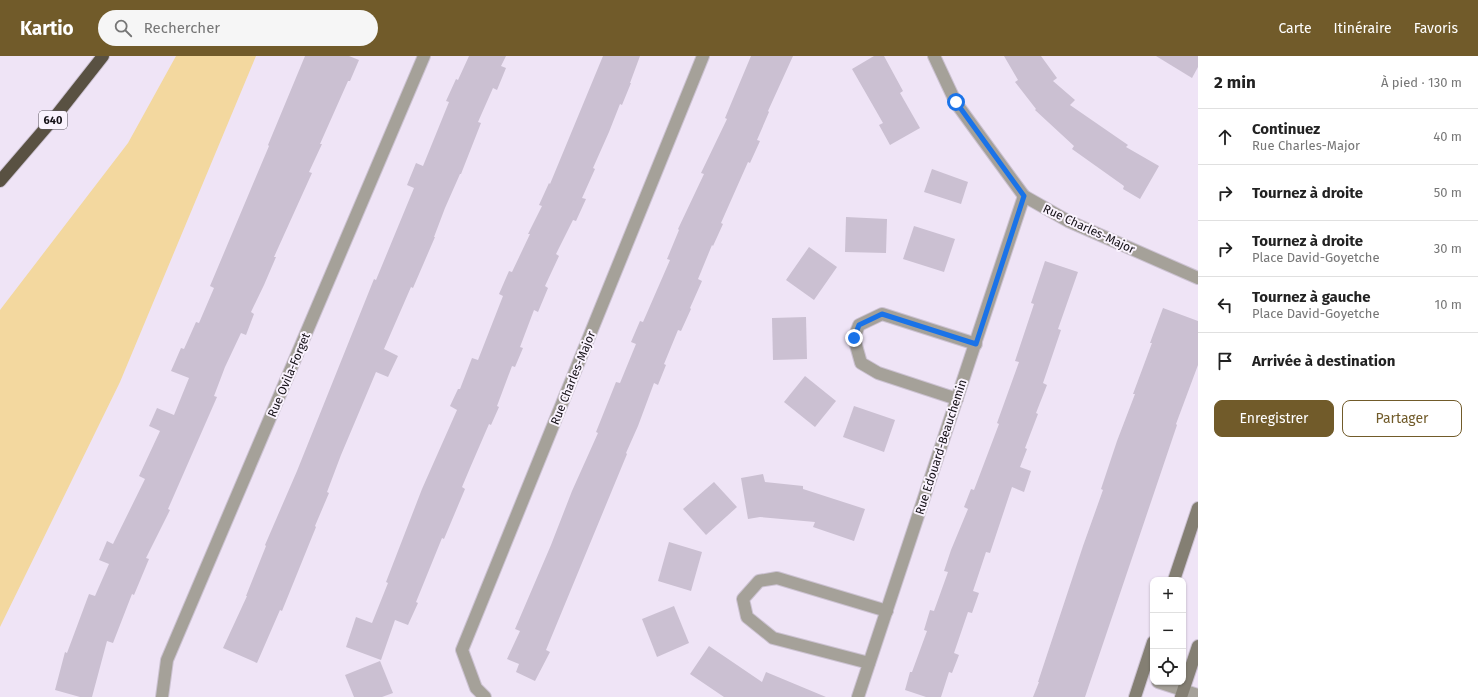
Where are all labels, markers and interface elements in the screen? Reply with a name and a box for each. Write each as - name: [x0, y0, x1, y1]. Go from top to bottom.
- search box: [98, 10, 378, 46]
- text: Kartio: [20, 17, 74, 40]
- icon: search: [112, 17, 134, 39]
- text: Rechercher: [144, 19, 220, 37]
- text: Carte: [1278, 20, 1312, 37]
- text: Itinéraire: [1334, 20, 1392, 37]
- text: Favoris: [1414, 20, 1458, 37]
- text: 2 min: [1214, 72, 1256, 93]
- text: À pied · 130 m: [1381, 75, 1462, 90]
- route start: [947, 93, 965, 111]
- road number: 640: [39, 111, 67, 129]
- text: Continuez: [1252, 120, 1320, 138]
- icon: ahead: [1214, 126, 1236, 148]
- text: 40 m: [1433, 129, 1462, 144]
- text: Rue Charles-Major: [1252, 138, 1360, 153]
- icon: right: [1214, 182, 1236, 204]
- text: Tournez à droite: [1252, 184, 1363, 202]
- text: 50 m: [1434, 185, 1462, 200]
- street label: Rue Charles-Major: [1041, 202, 1138, 257]
- text: Tournez à droite: [1252, 232, 1363, 250]
- icon: right: [1214, 238, 1236, 260]
- text: 30 m: [1434, 241, 1462, 256]
- text: Place David-Goyetche: [1252, 250, 1380, 265]
- text: Tournez à gauche: [1252, 288, 1371, 306]
- icon: left: [1214, 294, 1236, 316]
- text: 10 m: [1435, 297, 1462, 312]
- text: Place David-Goyetche: [1252, 306, 1380, 321]
- street label: Rue Charles-Major: [548, 329, 598, 427]
- route end: [845, 329, 863, 347]
- street label: Rue Ovila-Forget: [265, 330, 313, 419]
- icon: arrive: [1214, 350, 1236, 372]
- text: Arrivée à destination: [1252, 352, 1395, 370]
- street label: Rue Edouard-Beauchemin: [912, 378, 970, 516]
- button: Enregistrer: [1214, 400, 1334, 437]
- button: Partager: [1342, 400, 1462, 437]
- map controls: [1150, 577, 1186, 685]
- button: +: [1150, 577, 1186, 613]
- button: −: [1150, 613, 1186, 649]
- button: locate: [1150, 649, 1186, 685]

